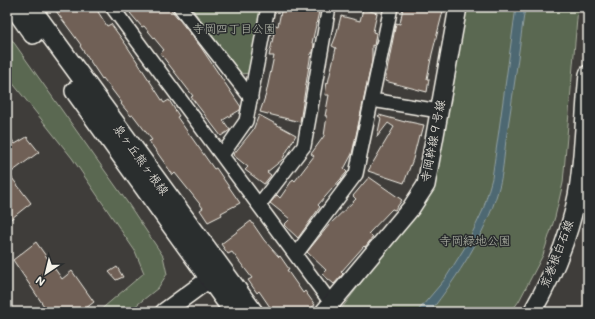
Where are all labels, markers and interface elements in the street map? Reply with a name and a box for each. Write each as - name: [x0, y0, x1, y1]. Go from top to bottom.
- park label: 寺岡四丁目公園: [192, 20, 276, 36]
- street label: 寺岡幹線９号線: [416, 98, 448, 184]
- street label: 泉ヶ丘熊ヶ根線: [111, 121, 173, 198]
- street label: 荒巻根白石線: [536, 217, 576, 290]
- park label: 寺岡緑地公園: [439, 232, 511, 248]
- north arrow: [26, 253, 66, 293]
- text: N: [32, 273, 48, 290]

